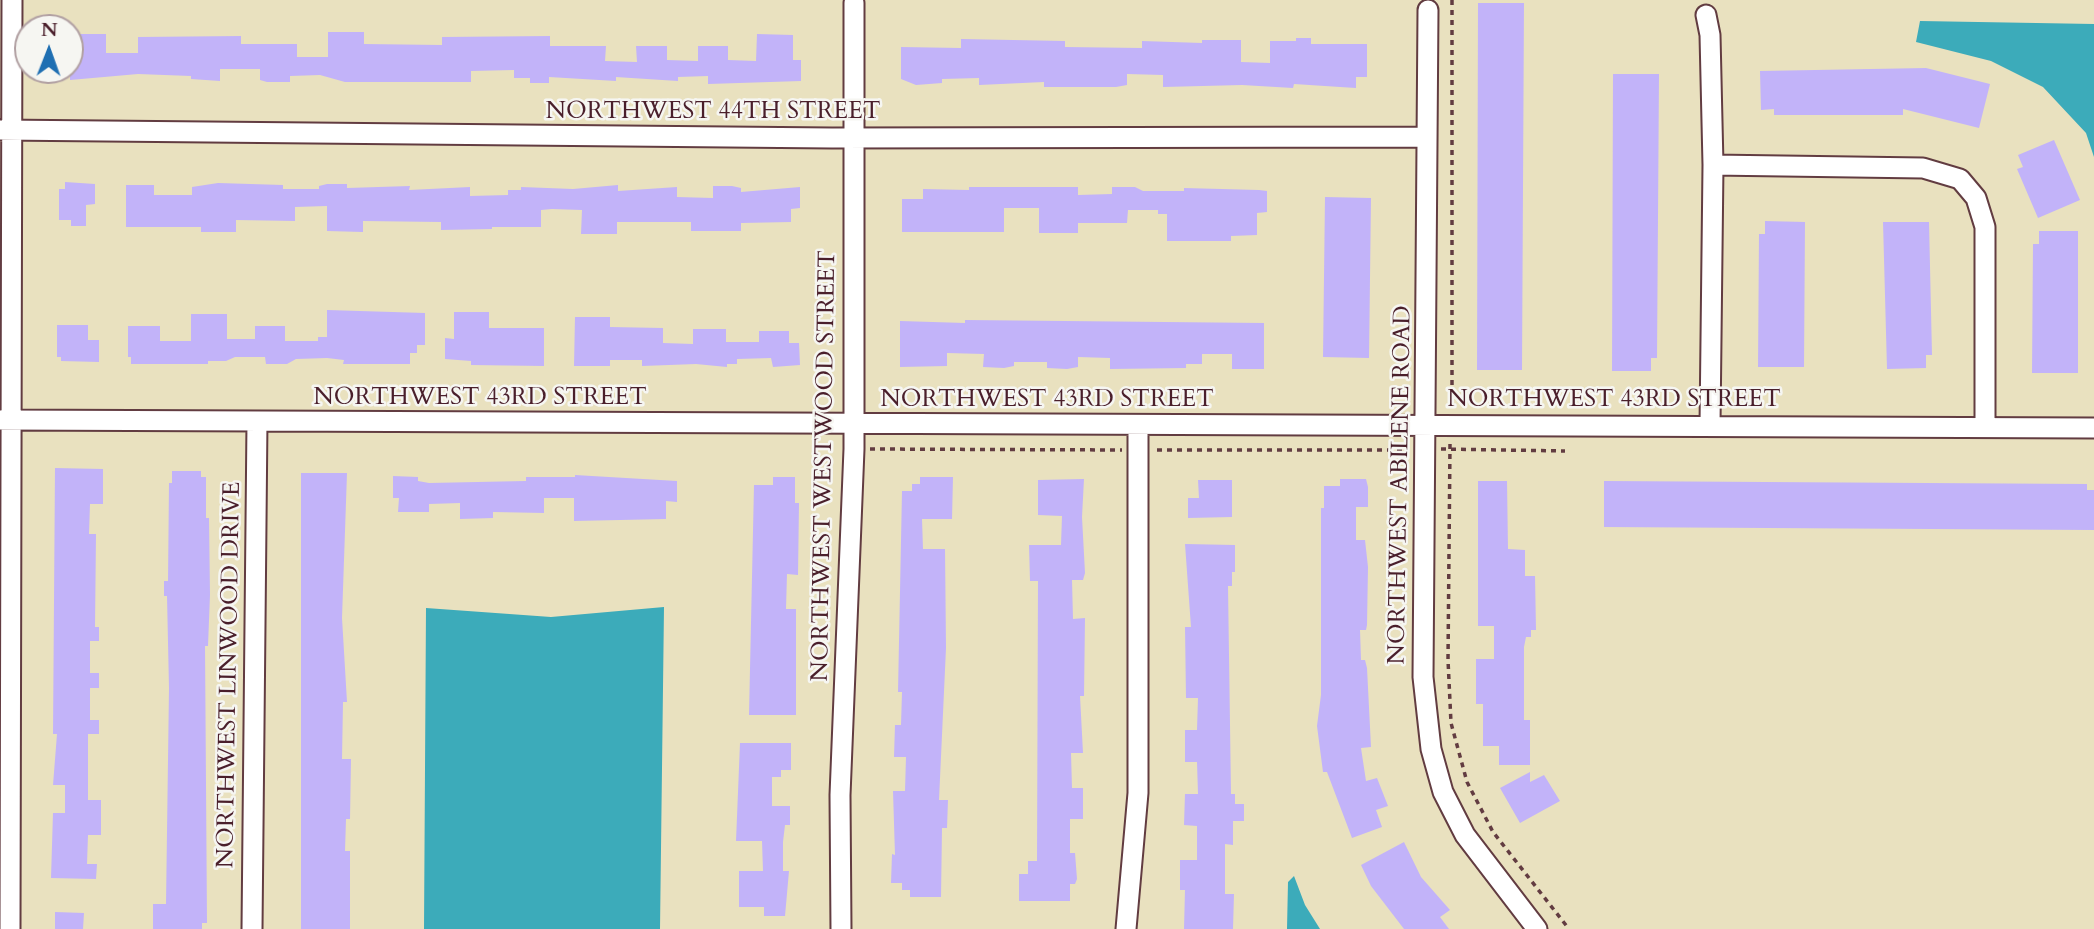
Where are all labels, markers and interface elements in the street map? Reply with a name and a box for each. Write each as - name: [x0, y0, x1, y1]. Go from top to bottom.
- north arrow: [14, 14, 84, 84]
- text: N: [41, 17, 58, 43]
- street label: NORTHWEST 44TH STREET: [545, 98, 881, 126]
- street label: NORTHWEST WESTWOOD STREET: [807, 250, 843, 682]
- street label: NORTHWEST ABILENE ROAD: [1383, 305, 1419, 665]
- street label: NORTHWEST 43RD STREET: [313, 384, 647, 412]
- street label: NORTHWEST 43RD STREET: [880, 386, 1214, 414]
- street label: NORTHWEST 43RD STREET: [1447, 386, 1781, 414]
- street label: NORTHWEST LINWOOD DRIVE: [212, 481, 248, 869]

